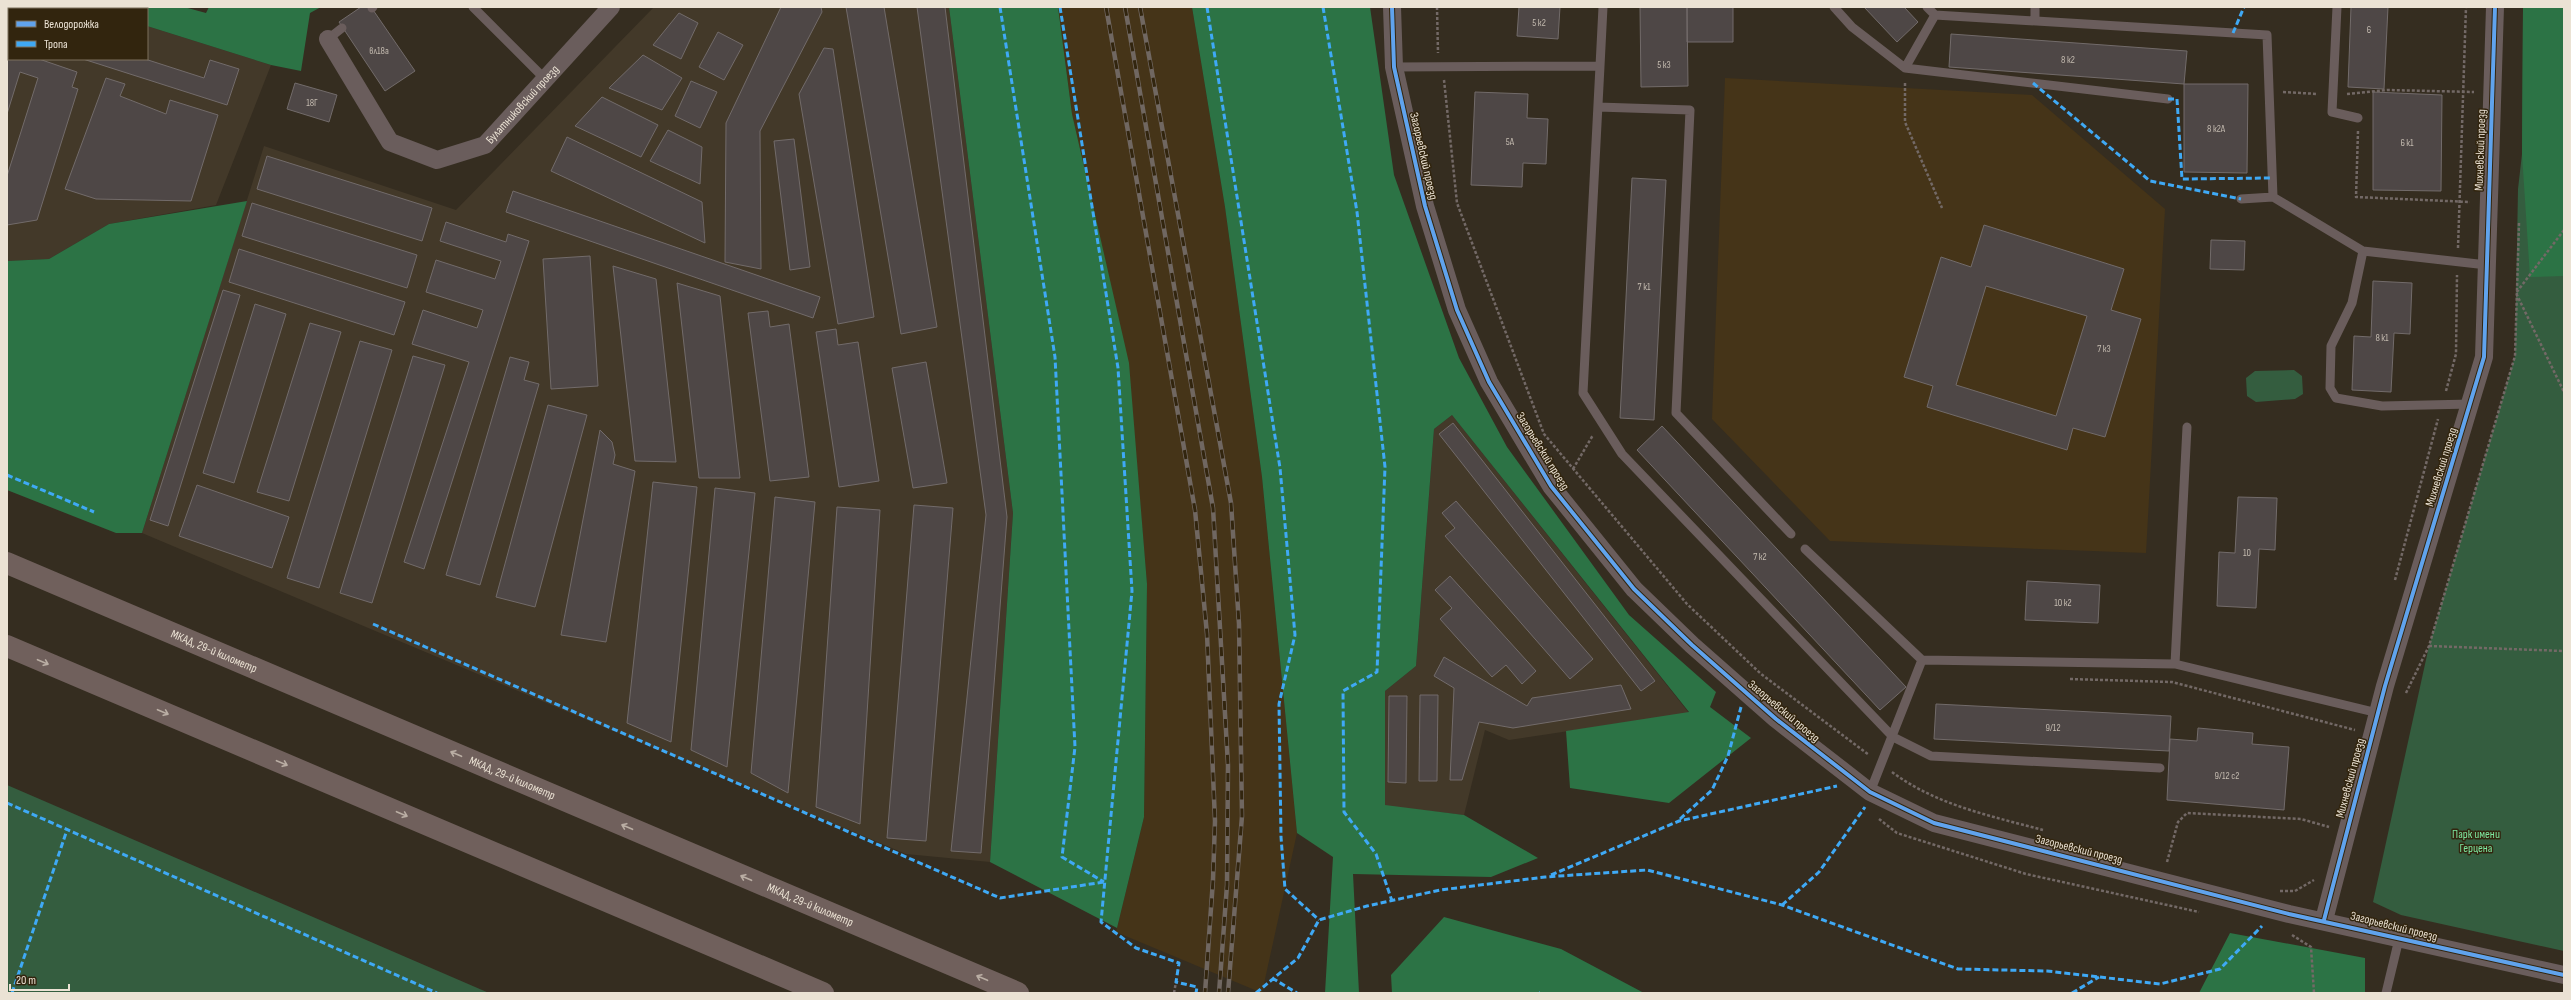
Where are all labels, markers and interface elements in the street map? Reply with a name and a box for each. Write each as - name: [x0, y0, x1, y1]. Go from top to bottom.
- legend: [8, 8, 148, 60]
- text: Велодорожка: [44, 17, 99, 32]
- house number: 5 к2: [1532, 17, 1546, 29]
- house number: 6: [2367, 24, 2371, 36]
- text: Тропа: [44, 37, 68, 52]
- house number: вл18а: [369, 45, 389, 57]
- house number: 8 к2: [2061, 54, 2075, 66]
- house number: 5 к3: [1657, 59, 1671, 71]
- street label: Булатниковский проезд: [483, 62, 562, 147]
- house number: 18Г: [306, 97, 318, 109]
- street label: Михневский проезд: [2472, 109, 2489, 191]
- street label: Загорьевский проезд: [1406, 111, 1441, 201]
- house number: 8 к2А: [2207, 123, 2226, 135]
- house number: 5А: [1506, 136, 1515, 148]
- house number: 6 к1: [2400, 137, 2414, 149]
- house number: 7 к1: [1638, 281, 1651, 293]
- house number: 8 к1: [2375, 332, 2389, 344]
- house number: 7 к3: [2097, 343, 2111, 355]
- street label: Загорьевский проезд: [1513, 409, 1573, 493]
- street label: Михневский проезд: [2422, 426, 2461, 509]
- house number: 10: [2243, 547, 2251, 559]
- house number: 7 к2: [1753, 551, 1767, 563]
- house number: 10 к2: [2054, 597, 2072, 609]
- street label: МКАД, 29-й километр: [168, 627, 259, 677]
- one-way arrow: [36, 658, 48, 666]
- street label: Загорьевский проезд: [1745, 677, 1823, 746]
- one-way arrow: [156, 709, 168, 717]
- house number: 9/12: [2045, 722, 2061, 734]
- street label: Михневский проезд: [2333, 737, 2368, 820]
- one-way arrow: [450, 750, 462, 757]
- street label: МКАД, 29-й километр: [467, 753, 557, 803]
- one-way arrow: [276, 760, 288, 767]
- house number: 9/12 с2: [2215, 770, 2239, 782]
- one-way arrow: [395, 811, 407, 818]
- one-way arrow: [621, 823, 633, 830]
- park label: Парк имени Герцена: [2452, 827, 2500, 856]
- street label: Загорьевский проезд: [2034, 831, 2124, 868]
- one-way arrow: [741, 873, 753, 881]
- street label: МКАД, 29-й километр: [765, 880, 856, 930]
- street label: Загорьевский проезд: [2349, 908, 2439, 945]
- scale bar: [10, 966, 69, 992]
- text: 20 m: [16, 973, 36, 988]
- one-way arrow: [977, 973, 989, 981]

